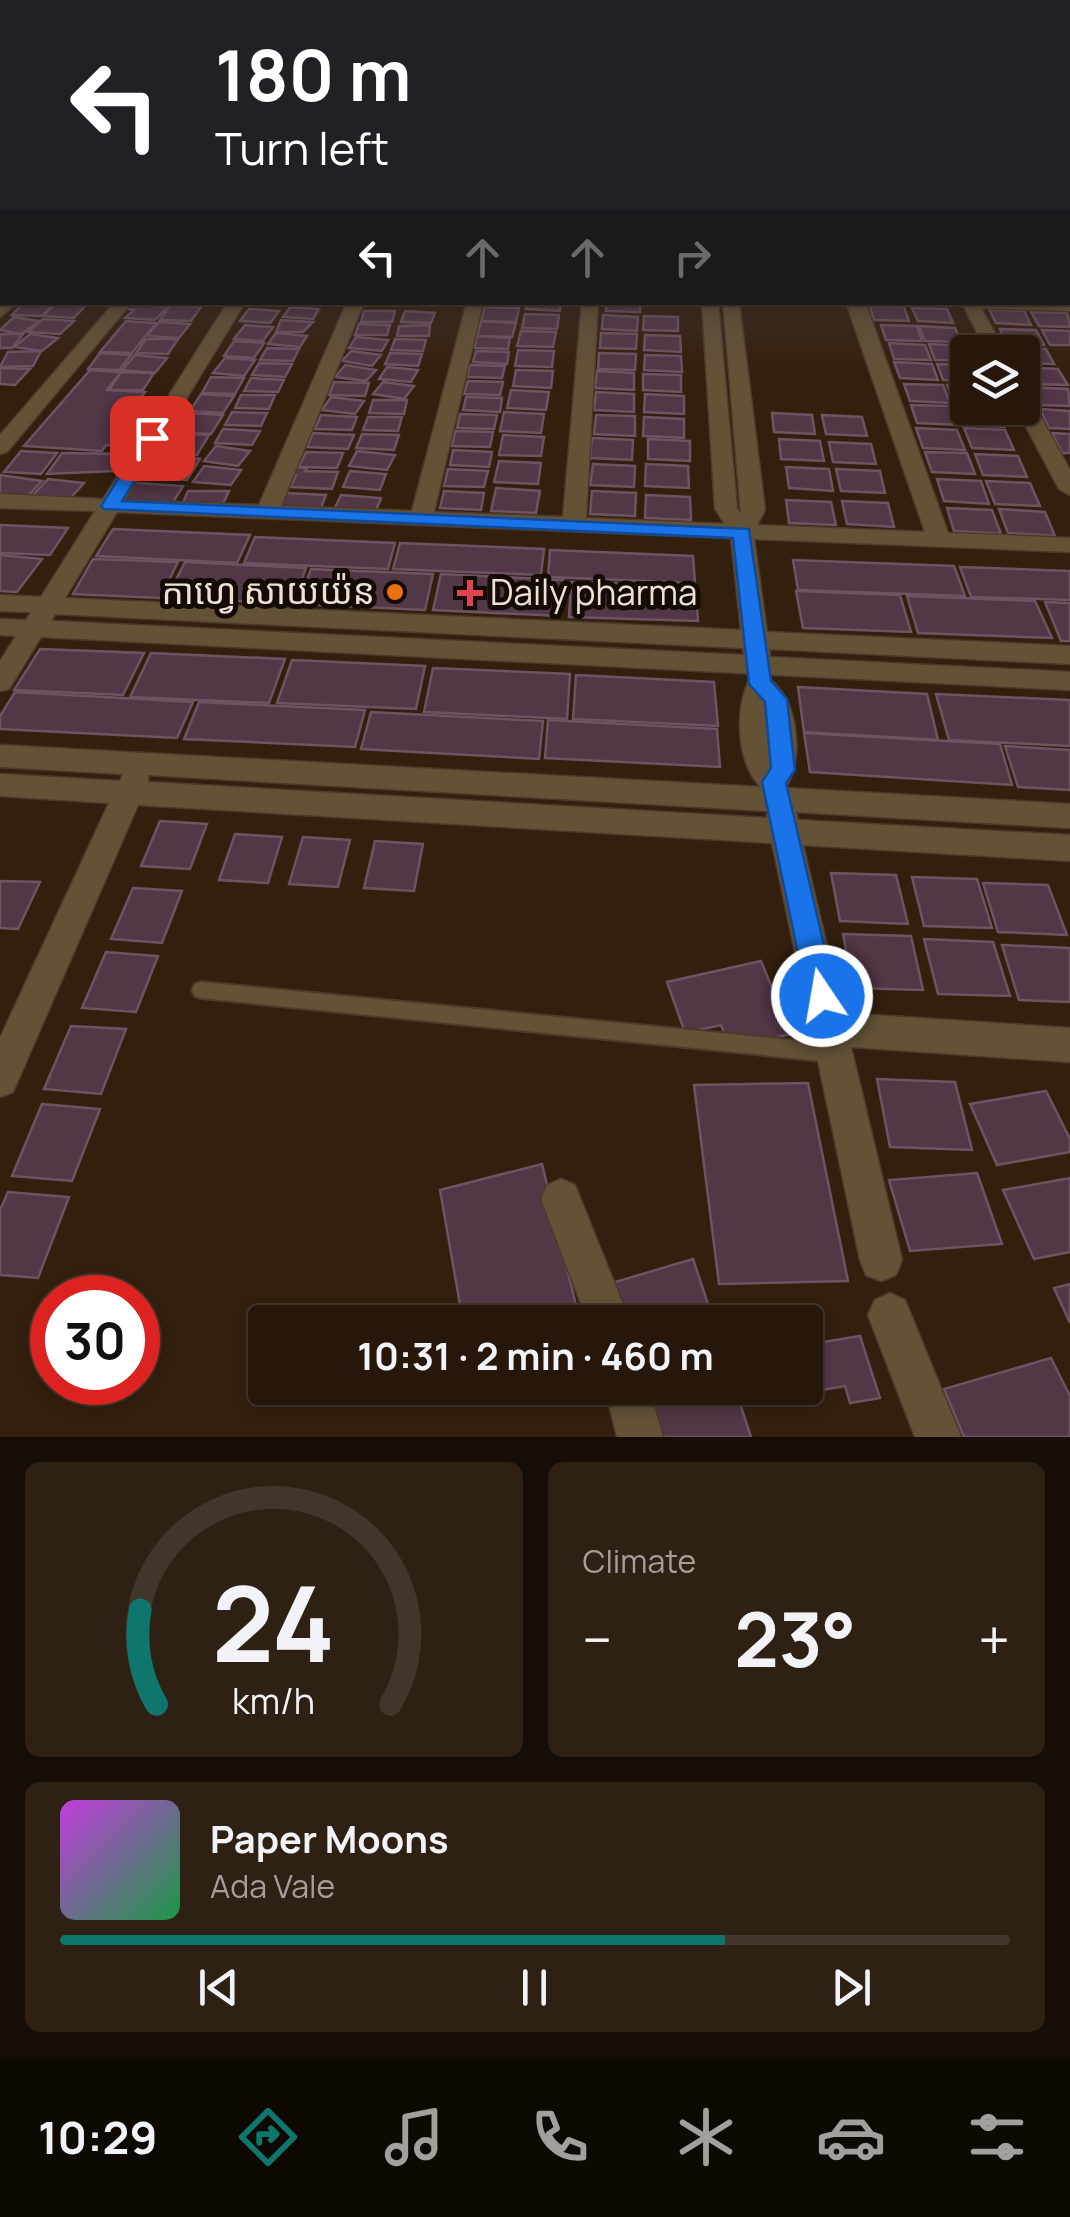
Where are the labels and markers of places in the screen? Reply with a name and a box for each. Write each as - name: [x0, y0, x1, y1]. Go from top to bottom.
- pin: [110, 396, 195, 481]
- place label: កាហ្វេ សាយយ៉ន: [162, 567, 375, 615]
- place label: Daily pharma: [490, 568, 697, 616]
- marker: កាហ្វេ សាយយ៉ន: [384, 581, 406, 603]
- marker: Daily pharma: [459, 582, 481, 604]

